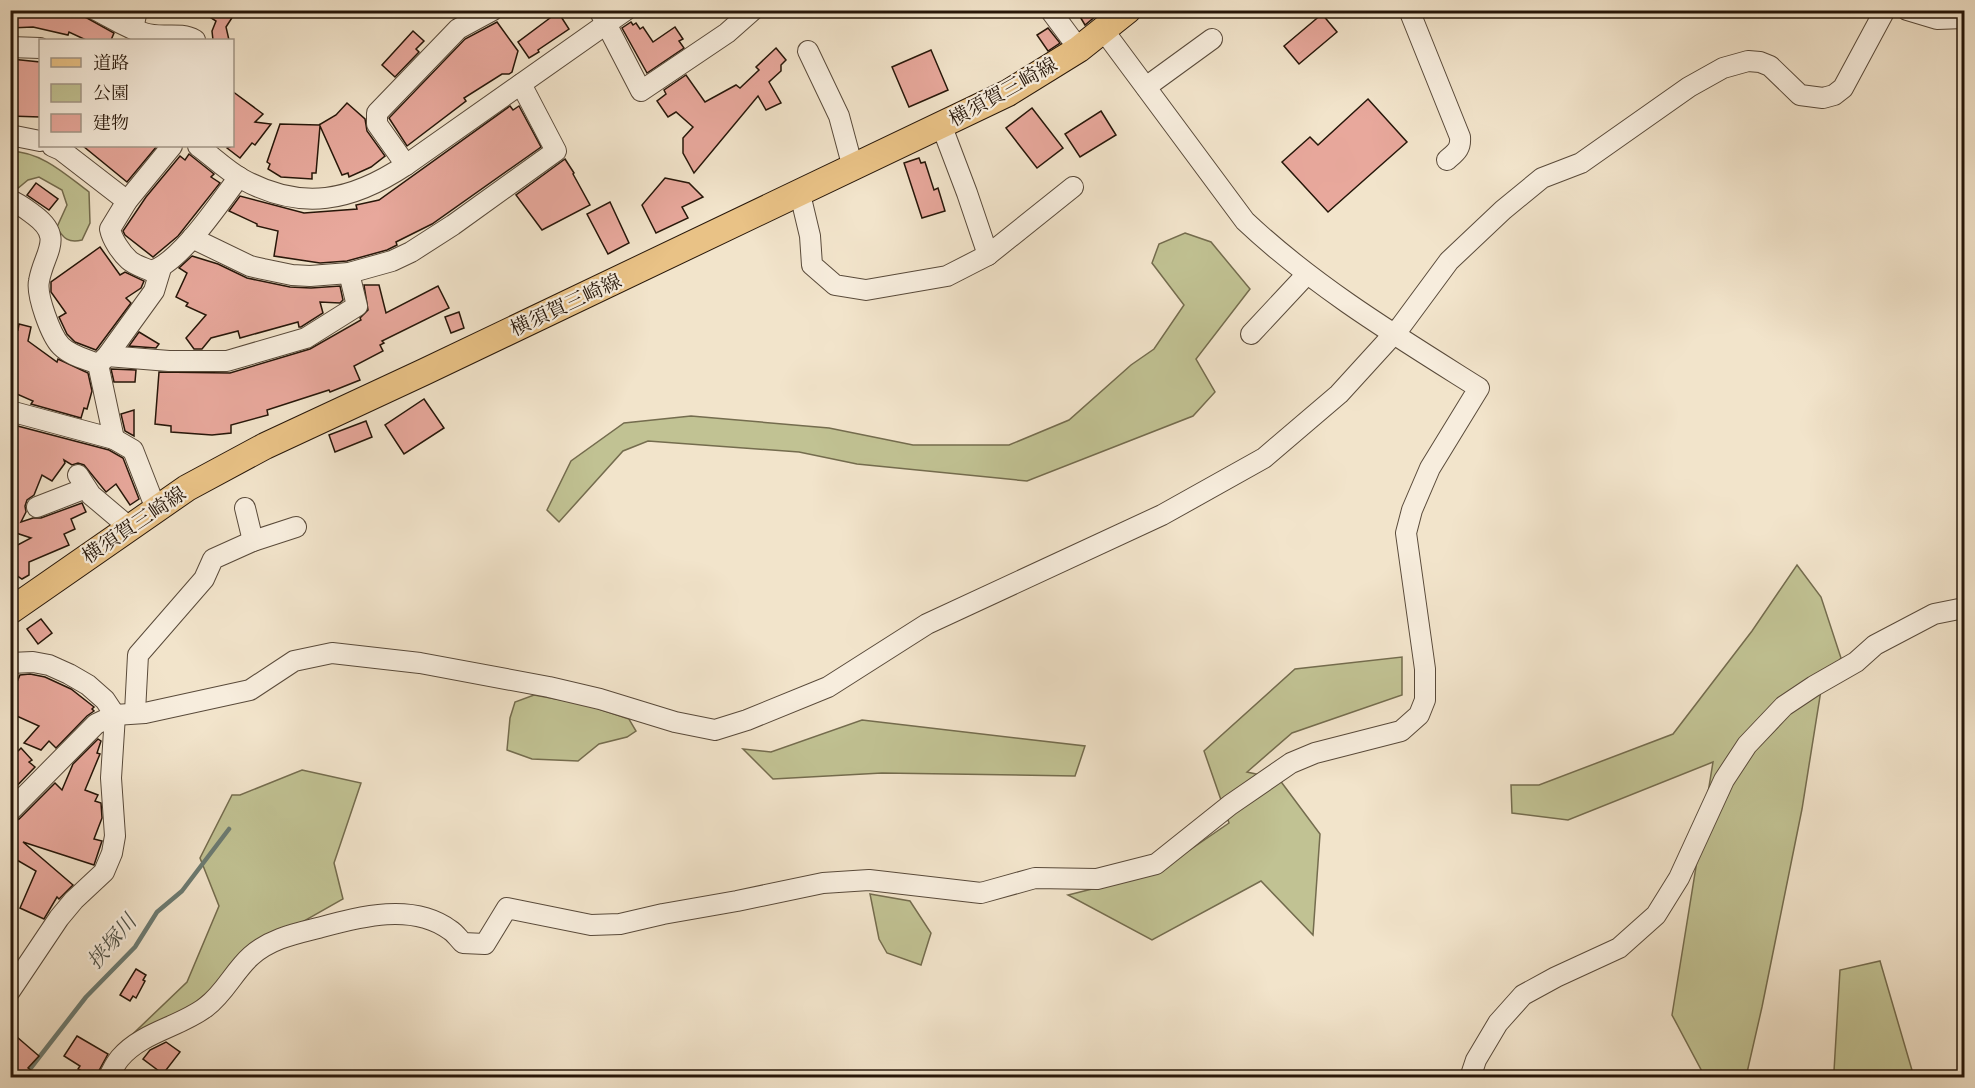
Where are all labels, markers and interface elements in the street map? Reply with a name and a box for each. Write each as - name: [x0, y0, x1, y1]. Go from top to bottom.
- legend: [39, 39, 234, 147]
- text: 道路: [93, 51, 129, 76]
- street label: 横須賀三崎線: [944, 51, 1062, 133]
- text: 公園: [93, 81, 129, 106]
- text: 建物: [93, 111, 129, 136]
- street label: 横須賀三崎線: [506, 267, 626, 343]
- street label: 横須賀三崎線: [77, 480, 191, 570]
- water label: 挟塚川: [81, 907, 145, 975]

